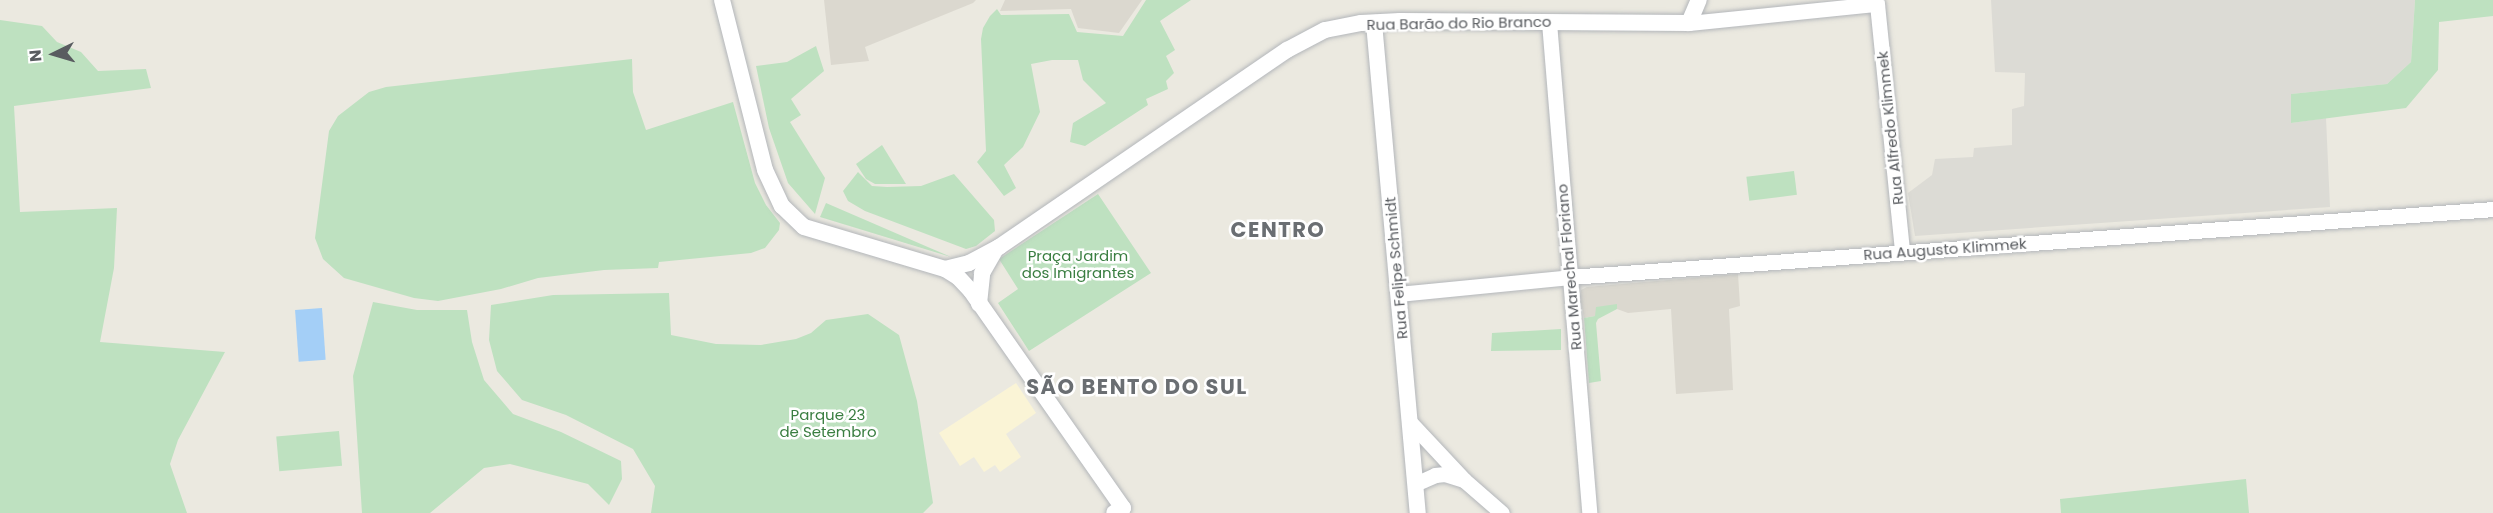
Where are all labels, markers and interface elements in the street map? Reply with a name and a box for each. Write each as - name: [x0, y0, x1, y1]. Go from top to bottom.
- street label: Rua Barão do Rio Branco: [1366, 12, 1552, 34]
- north arrow: [24, 24, 84, 84]
- text: N: [24, 49, 48, 63]
- street label: Rua Alfredo Klimmek: [1873, 50, 1907, 206]
- street label: Rua Marechal Floriano: [1553, 183, 1585, 351]
- street label: Rua Felipe Schmidt: [1381, 196, 1411, 340]
- district label: CENTRO: [1231, 217, 1325, 243]
- street label: Rua Augusto Klimmek: [1863, 234, 2027, 264]
- park label: Praça Jardim dos Imigrantes: [1022, 246, 1134, 281]
- district label: SÃO BENTO DO SUL: [1026, 374, 1248, 400]
- park label: Parque 23 de Setembro: [779, 405, 877, 440]

